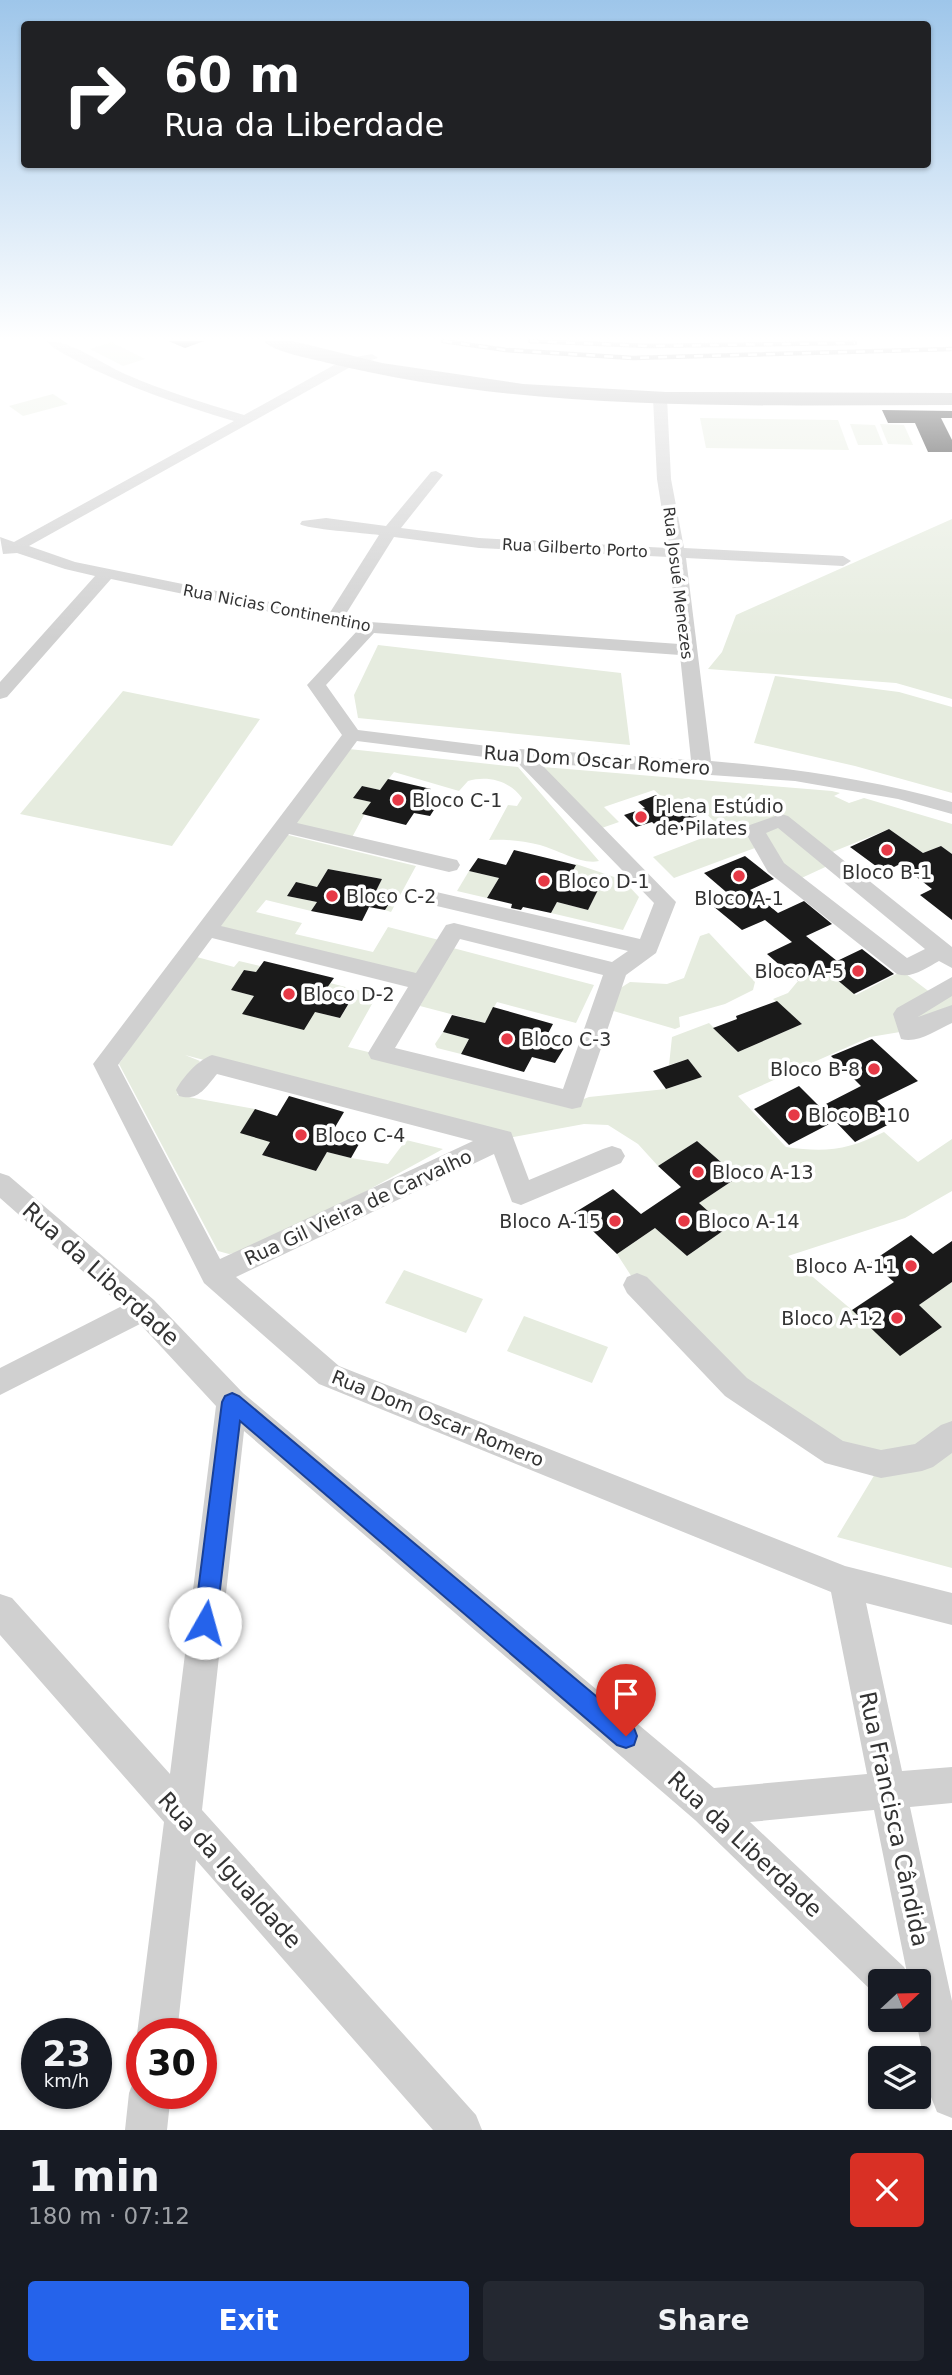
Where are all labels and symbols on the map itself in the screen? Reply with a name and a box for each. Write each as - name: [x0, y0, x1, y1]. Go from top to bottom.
- street label: Rua Josué Menezes: [659, 506, 697, 660]
- street label: Rua Gilberto Porto: [502, 535, 648, 561]
- street label: Rua Nicias Continentino: [181, 580, 373, 636]
- street label: Rua Dom Oscar Romero: [483, 741, 711, 779]
- place label: Bloco C-1: [412, 789, 502, 811]
- marker: Bloco C-1: [390, 792, 406, 808]
- place label: Plena Estúdio de Pilates: [655, 795, 784, 839]
- marker: Plena Estúdio de Pilates: [633, 809, 649, 825]
- marker: Bloco B-1: [879, 842, 895, 858]
- place label: Bloco B-1: [842, 861, 932, 883]
- marker: Bloco A-1: [731, 868, 747, 884]
- place label: Bloco D-1: [558, 870, 650, 892]
- marker: Bloco D-1: [536, 873, 552, 889]
- place label: Bloco C-2: [346, 885, 436, 907]
- place label: Bloco A-1: [694, 887, 784, 909]
- marker: Bloco C-2: [324, 888, 340, 904]
- place label: Bloco A-5: [754, 960, 844, 982]
- marker: Bloco A-5: [850, 963, 866, 979]
- place label: Bloco D-2: [303, 983, 395, 1005]
- marker: Bloco D-2: [281, 986, 297, 1002]
- place label: Bloco C-3: [521, 1028, 611, 1050]
- marker: Bloco C-3: [499, 1031, 515, 1047]
- place label: Bloco B-8: [770, 1058, 860, 1080]
- marker: Bloco B-8: [866, 1061, 882, 1077]
- place label: Bloco B-10: [808, 1104, 910, 1126]
- marker: Bloco B-10: [786, 1107, 802, 1123]
- place label: Bloco C-4: [315, 1124, 405, 1146]
- marker: Bloco C-4: [293, 1127, 309, 1143]
- street label: Rua Gil Vieira de Carvalho: [241, 1145, 475, 1269]
- place label: Bloco A-13: [712, 1161, 814, 1183]
- marker: Bloco A-13: [690, 1164, 706, 1180]
- street label: Rua da Liberdade: [17, 1197, 185, 1351]
- place label: Bloco A-15: [499, 1210, 601, 1232]
- place label: Bloco A-14: [698, 1210, 800, 1232]
- marker: Bloco A-15: [607, 1213, 623, 1229]
- marker: Bloco A-14: [676, 1213, 692, 1229]
- place label: Bloco A-11: [795, 1255, 897, 1277]
- marker: Bloco A-11: [903, 1258, 919, 1274]
- place label: Bloco A-12: [781, 1307, 883, 1329]
- marker: Bloco A-12: [889, 1310, 905, 1326]
- street label: Rua Dom Oscar Romero: [329, 1365, 547, 1471]
- position arrow: [168, 1586, 242, 1660]
- pin: [596, 1664, 656, 1736]
- street label: Rua Francisca Cândida: [854, 1689, 934, 1949]
- street label: Rua da Liberdade: [662, 1766, 828, 1922]
- street label: Rua da Igualdade: [153, 1787, 307, 1953]
- north arrow: [868, 1969, 931, 2032]
- speed limit sign: 30: [126, 2018, 217, 2109]

